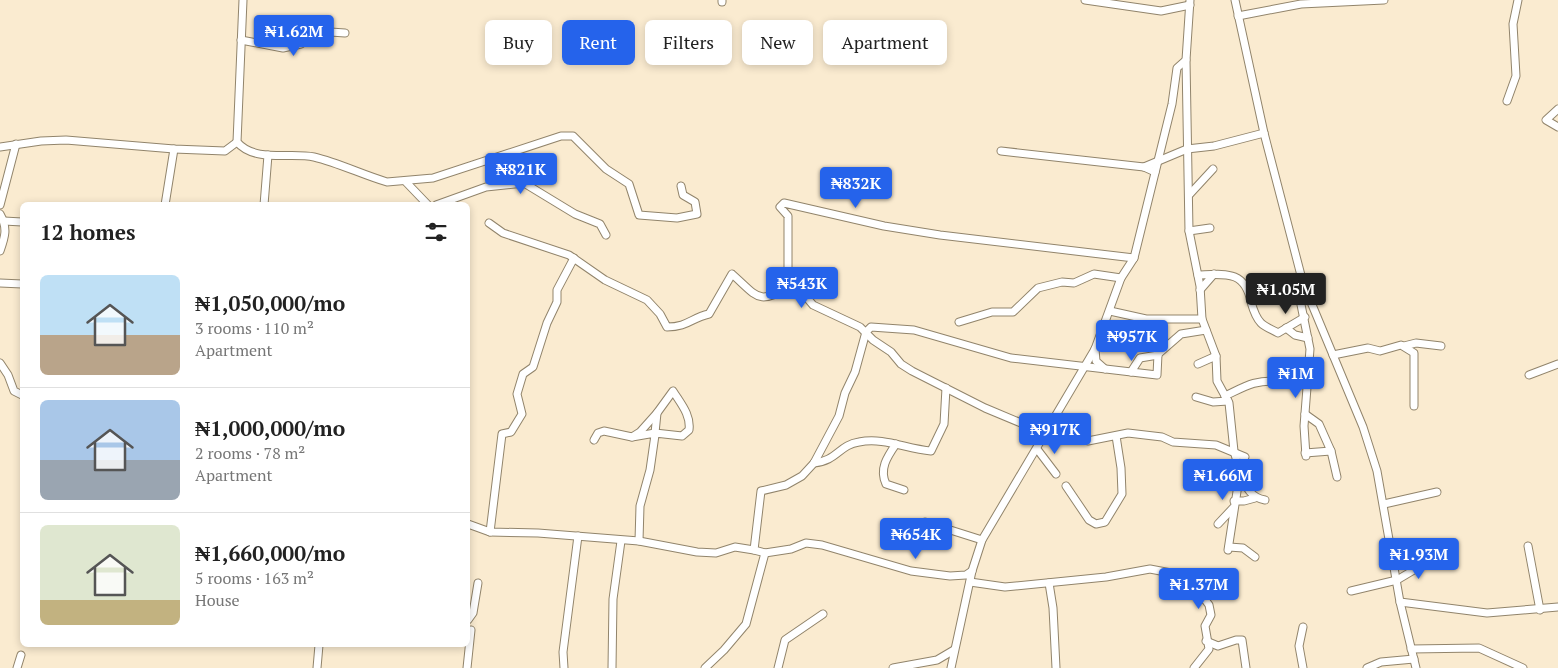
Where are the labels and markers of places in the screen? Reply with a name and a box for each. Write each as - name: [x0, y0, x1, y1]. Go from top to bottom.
- pin: ₦1.62M: [253, 15, 335, 57]
- pin: ₦821K: [486, 152, 556, 195]
- pin: ₦832K: [821, 166, 891, 209]
- pin: ₦543K: [767, 266, 837, 309]
- pin: ₦1.05M: [1245, 272, 1327, 315]
- pin: ₦957K: [1097, 320, 1167, 362]
- pin: ₦1M: [1272, 356, 1320, 399]
- pin: ₦917K: [1020, 412, 1090, 455]
- pin: ₦1.66M: [1182, 458, 1264, 501]
- pin: ₦654K: [881, 518, 951, 560]
- pin: ₦1.93M: [1378, 538, 1460, 580]
- pin: ₦1.37M: [1158, 568, 1240, 610]

